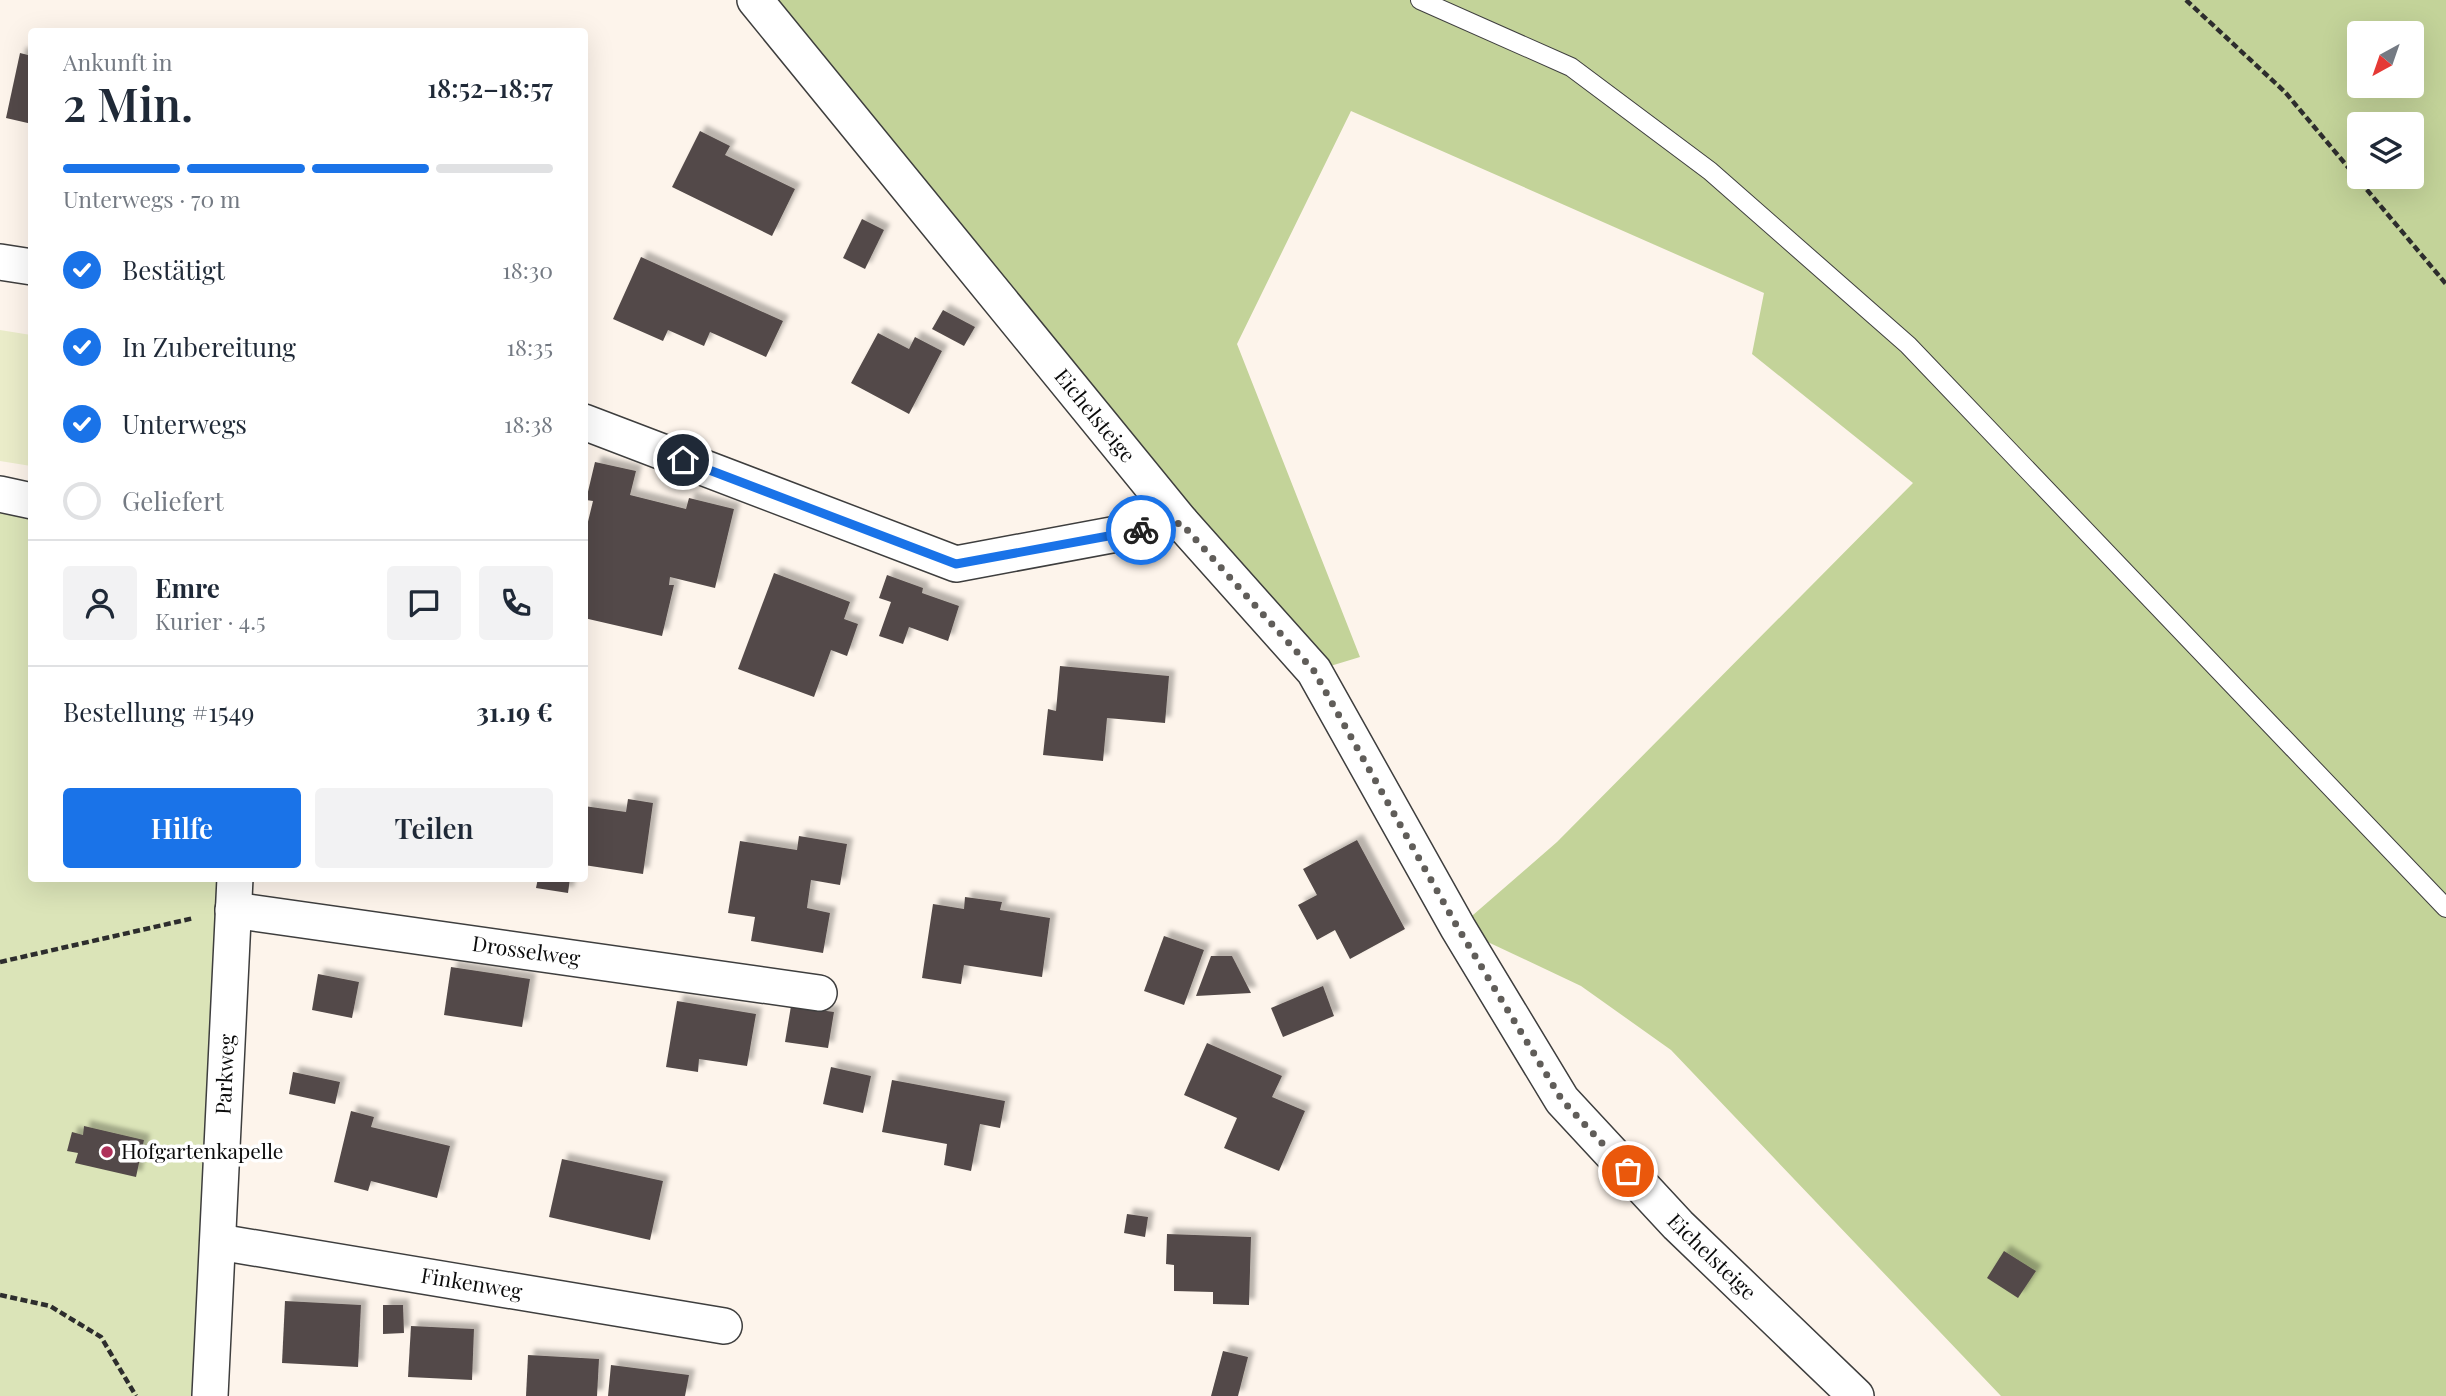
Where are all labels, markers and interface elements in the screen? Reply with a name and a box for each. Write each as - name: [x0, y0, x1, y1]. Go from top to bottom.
- north arrow: [2347, 21, 2424, 98]
- map controls: [2347, 21, 2424, 189]
- text: Ankunft in: [63, 46, 173, 77]
- text: 18:52–18:57: [427, 70, 553, 105]
- text: 2 Min.: [63, 72, 193, 134]
- button: layers: [2347, 112, 2424, 189]
- text: Unterwegs · 70 m: [63, 183, 240, 214]
- icon: check: [63, 251, 101, 289]
- text: Bestätigt: [122, 252, 225, 287]
- text: 18:30: [502, 254, 553, 285]
- icon: check: [63, 328, 101, 366]
- text: In Zubereitung: [122, 329, 296, 364]
- text: 18:35: [506, 331, 553, 362]
- street label: Eichelsteige: [1049, 362, 1143, 468]
- icon: check: [63, 405, 101, 443]
- text: Unterwegs: [122, 406, 247, 441]
- text: 18:38: [504, 408, 553, 439]
- pin: [653, 430, 713, 490]
- icon: home: [664, 441, 702, 479]
- text: Geliefert: [122, 483, 224, 518]
- courier: [1106, 495, 1176, 565]
- icon: bike: [1122, 511, 1160, 549]
- button: person: [63, 566, 137, 640]
- button: chat: [387, 566, 461, 640]
- button: phone: [479, 566, 553, 640]
- text: Emre: [155, 570, 220, 605]
- text: Kurier · 4.5: [155, 605, 266, 636]
- text: Bestellung #1549: [63, 694, 255, 729]
- text: 31.19 €: [476, 694, 553, 729]
- button: Hilfe: [63, 788, 301, 868]
- button: Teilen: [315, 788, 553, 868]
- street label: Drosselweg: [471, 928, 582, 971]
- street label: Parkweg: [208, 1033, 239, 1115]
- place label: Hofgartenkapelle: [121, 1136, 283, 1164]
- pin: [1598, 1141, 1658, 1201]
- marker: Hofgartenkapelle: [99, 1144, 115, 1160]
- icon: bag: [1609, 1152, 1647, 1190]
- street label: Eichelsteige: [1662, 1207, 1763, 1305]
- street label: Finkenweg: [419, 1260, 525, 1304]

